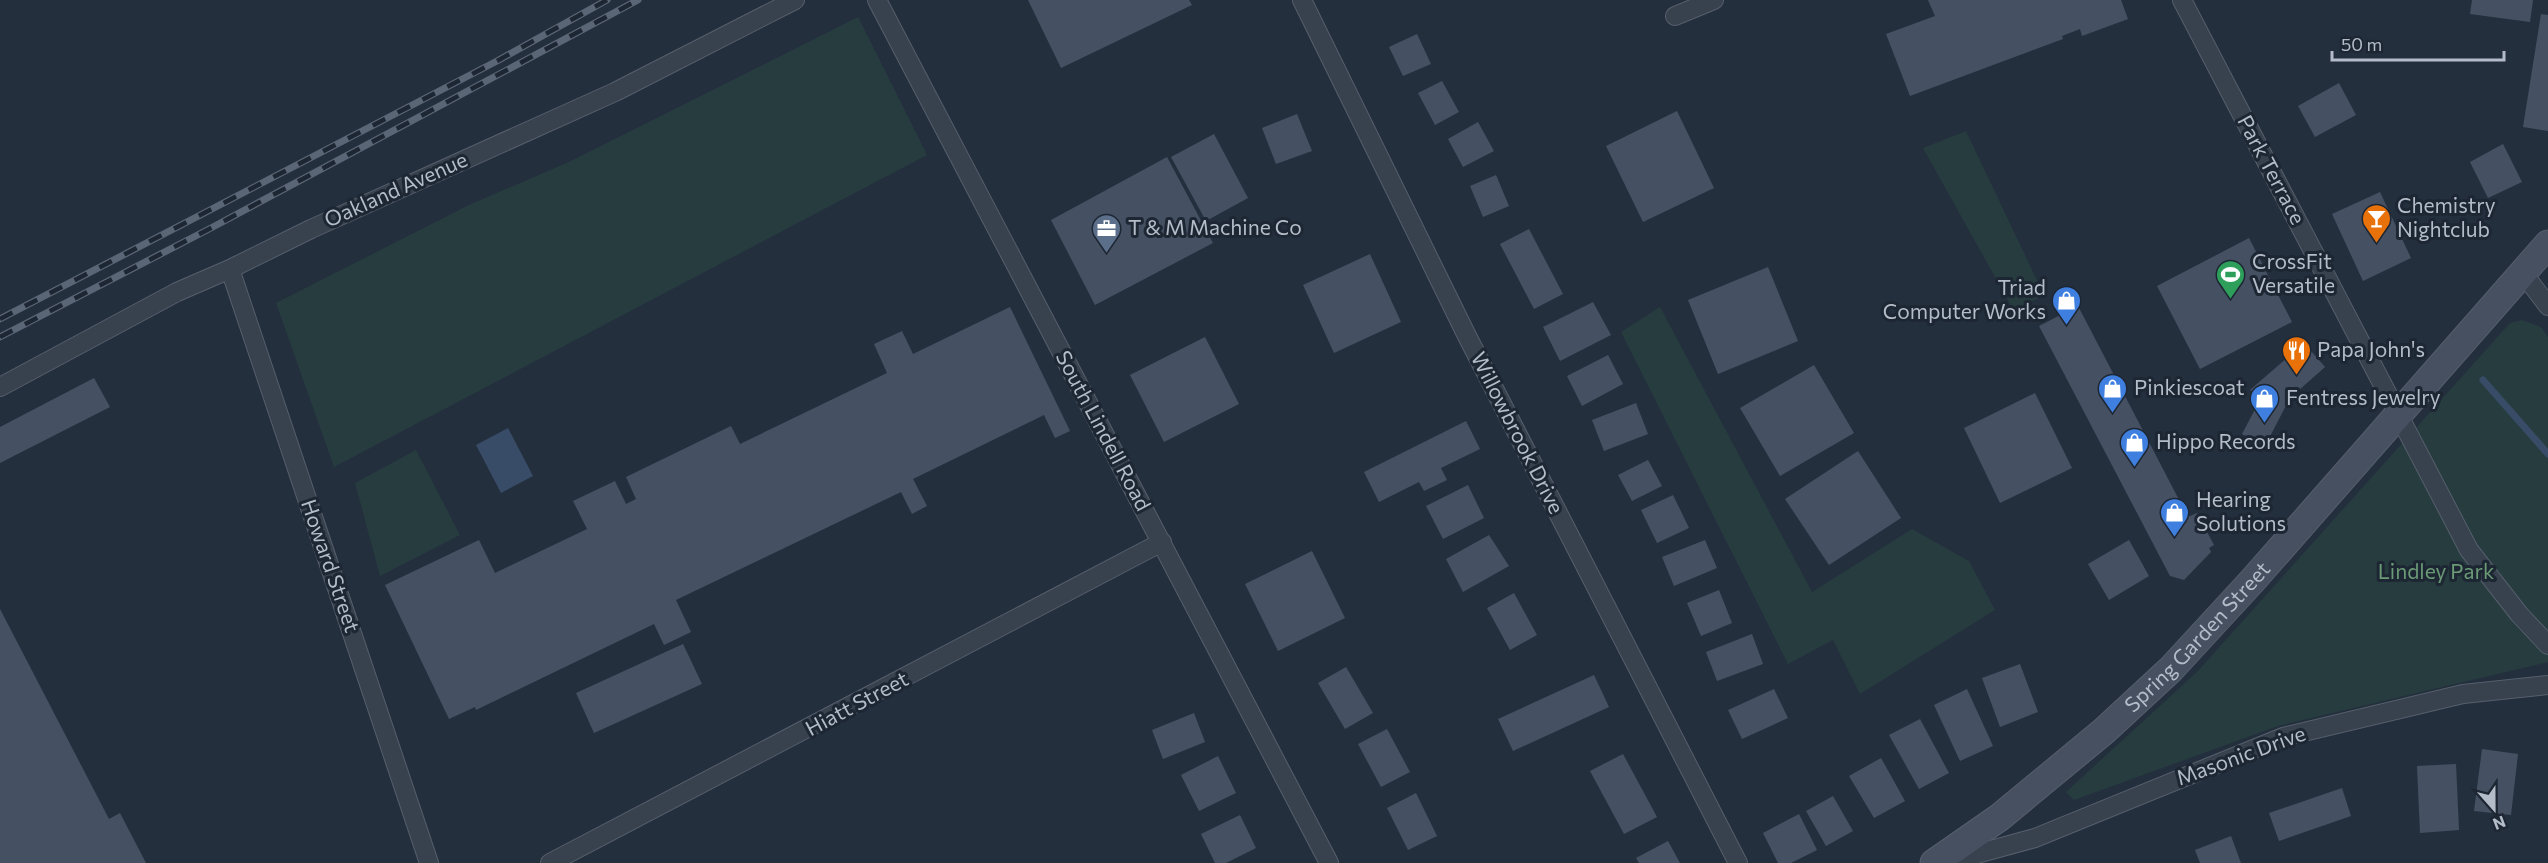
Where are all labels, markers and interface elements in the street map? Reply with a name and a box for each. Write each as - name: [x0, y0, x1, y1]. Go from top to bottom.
- scale bar: [2332, 24, 2504, 62]
- text: 50 m: [2341, 33, 2382, 55]
- street label: Park Terrace: [2233, 110, 2312, 228]
- street label: Oakland Avenue: [320, 146, 471, 231]
- place label: Chemistry Nightclub: [2397, 192, 2496, 241]
- bar icon: Chemistry Nightclub: [2360, 202, 2392, 244]
- office icon: T & M Machine Co: [1091, 212, 1123, 254]
- place label: T & M Machine Co: [1128, 214, 1302, 239]
- place label: CrossFit Versatile: [2252, 248, 2335, 297]
- sports icon: CrossFit Versatile: [2215, 258, 2247, 300]
- place label: Triad Computer Works: [1883, 274, 2046, 323]
- shop icon: Triad Computer Works: [2051, 284, 2083, 326]
- restaurant icon: Papa John's: [2280, 334, 2312, 376]
- place label: Papa John's: [2317, 336, 2425, 361]
- street label: South Lindell Road: [1052, 346, 1157, 515]
- street label: Willowbrook Drive: [1467, 347, 1570, 517]
- shop icon: Pinkiescoat: [2097, 372, 2129, 414]
- place label: Pinkiescoat: [2134, 374, 2245, 399]
- shop icon: Fentress Jewelry: [2249, 382, 2281, 424]
- place label: Fentress Jewelry: [2286, 384, 2441, 409]
- shop icon: Hippo Records: [2119, 426, 2151, 468]
- place label: Hippo Records: [2156, 428, 2296, 453]
- place label: Hearing Solutions: [2196, 486, 2286, 535]
- street label: Howard Street: [297, 496, 366, 635]
- shop icon: Hearing Solutions: [2159, 496, 2191, 538]
- street label: Spring Garden Street: [2119, 556, 2274, 717]
- park label: Lindley Park: [2378, 558, 2494, 583]
- street label: Hiatt Street: [801, 665, 912, 740]
- street label: Masonic Drive: [2173, 720, 2308, 790]
- north arrow: [2464, 779, 2524, 839]
- text: N: [2491, 812, 2509, 834]

